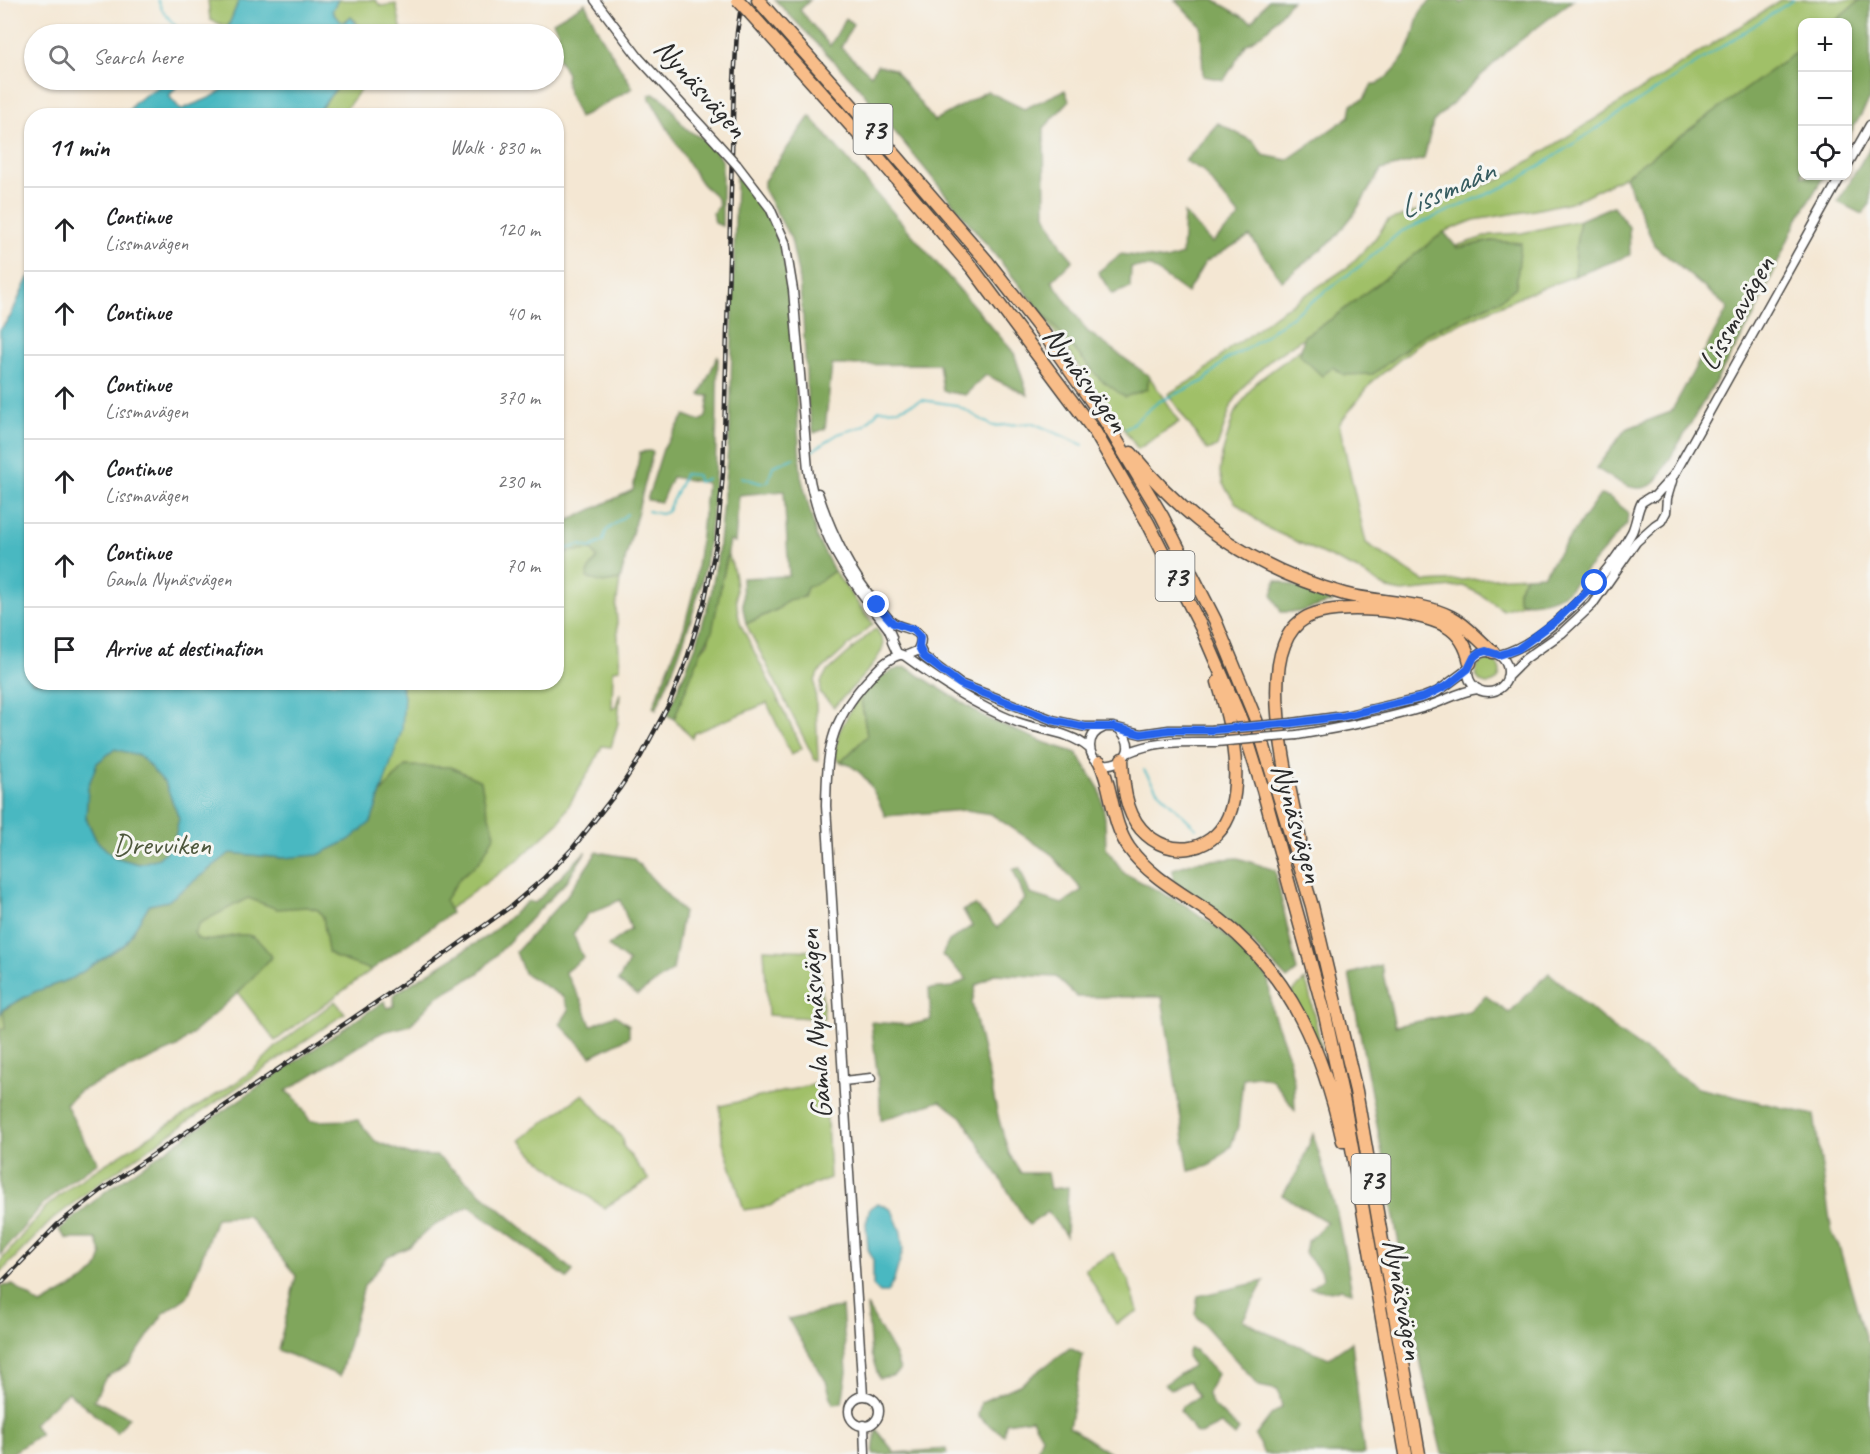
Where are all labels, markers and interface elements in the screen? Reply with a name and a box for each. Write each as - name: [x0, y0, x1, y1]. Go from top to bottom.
- map controls: [1798, 18, 1852, 180]
- button: +: [1798, 18, 1852, 72]
- search box: [24, 24, 564, 90]
- street label: Nynäsvägen: [646, 30, 756, 147]
- icon: search: [45, 41, 78, 74]
- text: Search here: [93, 43, 183, 71]
- button: −: [1798, 72, 1852, 126]
- road number: 73: [854, 104, 892, 154]
- button: locate: [1798, 126, 1852, 180]
- text: 11 min: [48, 131, 110, 164]
- text: Walk · 830 m: [450, 135, 540, 160]
- water label: Lissmaån: [1392, 149, 1503, 228]
- text: Continue: [105, 203, 171, 231]
- icon: ahead: [48, 213, 81, 246]
- text: 120 m: [497, 217, 540, 242]
- text: Lissmavägen: [105, 231, 188, 256]
- street label: Lissmavägen: [1689, 249, 1783, 377]
- icon: ahead: [48, 297, 81, 330]
- text: Continue: [105, 299, 171, 327]
- text: 40 m: [506, 301, 540, 326]
- street label: Nynäsvägen: [1035, 318, 1138, 440]
- text: Continue: [105, 371, 171, 399]
- icon: ahead: [48, 381, 81, 414]
- text: 370 m: [497, 385, 540, 410]
- text: Lissmavägen: [105, 399, 188, 424]
- text: Continue: [105, 455, 171, 483]
- icon: ahead: [48, 465, 81, 498]
- text: 230 m: [497, 469, 540, 494]
- text: Lissmavägen: [105, 483, 188, 508]
- text: Continue: [105, 539, 171, 567]
- icon: ahead: [48, 549, 81, 582]
- road number: 73: [1156, 551, 1194, 601]
- text: 70 m: [506, 553, 540, 578]
- text: Gamla Nynäsvägen: [105, 567, 232, 592]
- route start: [1581, 569, 1607, 595]
- route end: [863, 591, 889, 617]
- icon: arrive: [48, 633, 81, 666]
- text: Arrive at destination: [105, 635, 262, 663]
- street label: Nynäsvägen: [1263, 759, 1333, 887]
- park label: Drevviken: [113, 825, 211, 863]
- street label: Gamla Nynäsvägen: [789, 927, 841, 1120]
- road number: 73: [1352, 1154, 1390, 1204]
- street label: Nynäsvägen: [1375, 1235, 1433, 1363]

